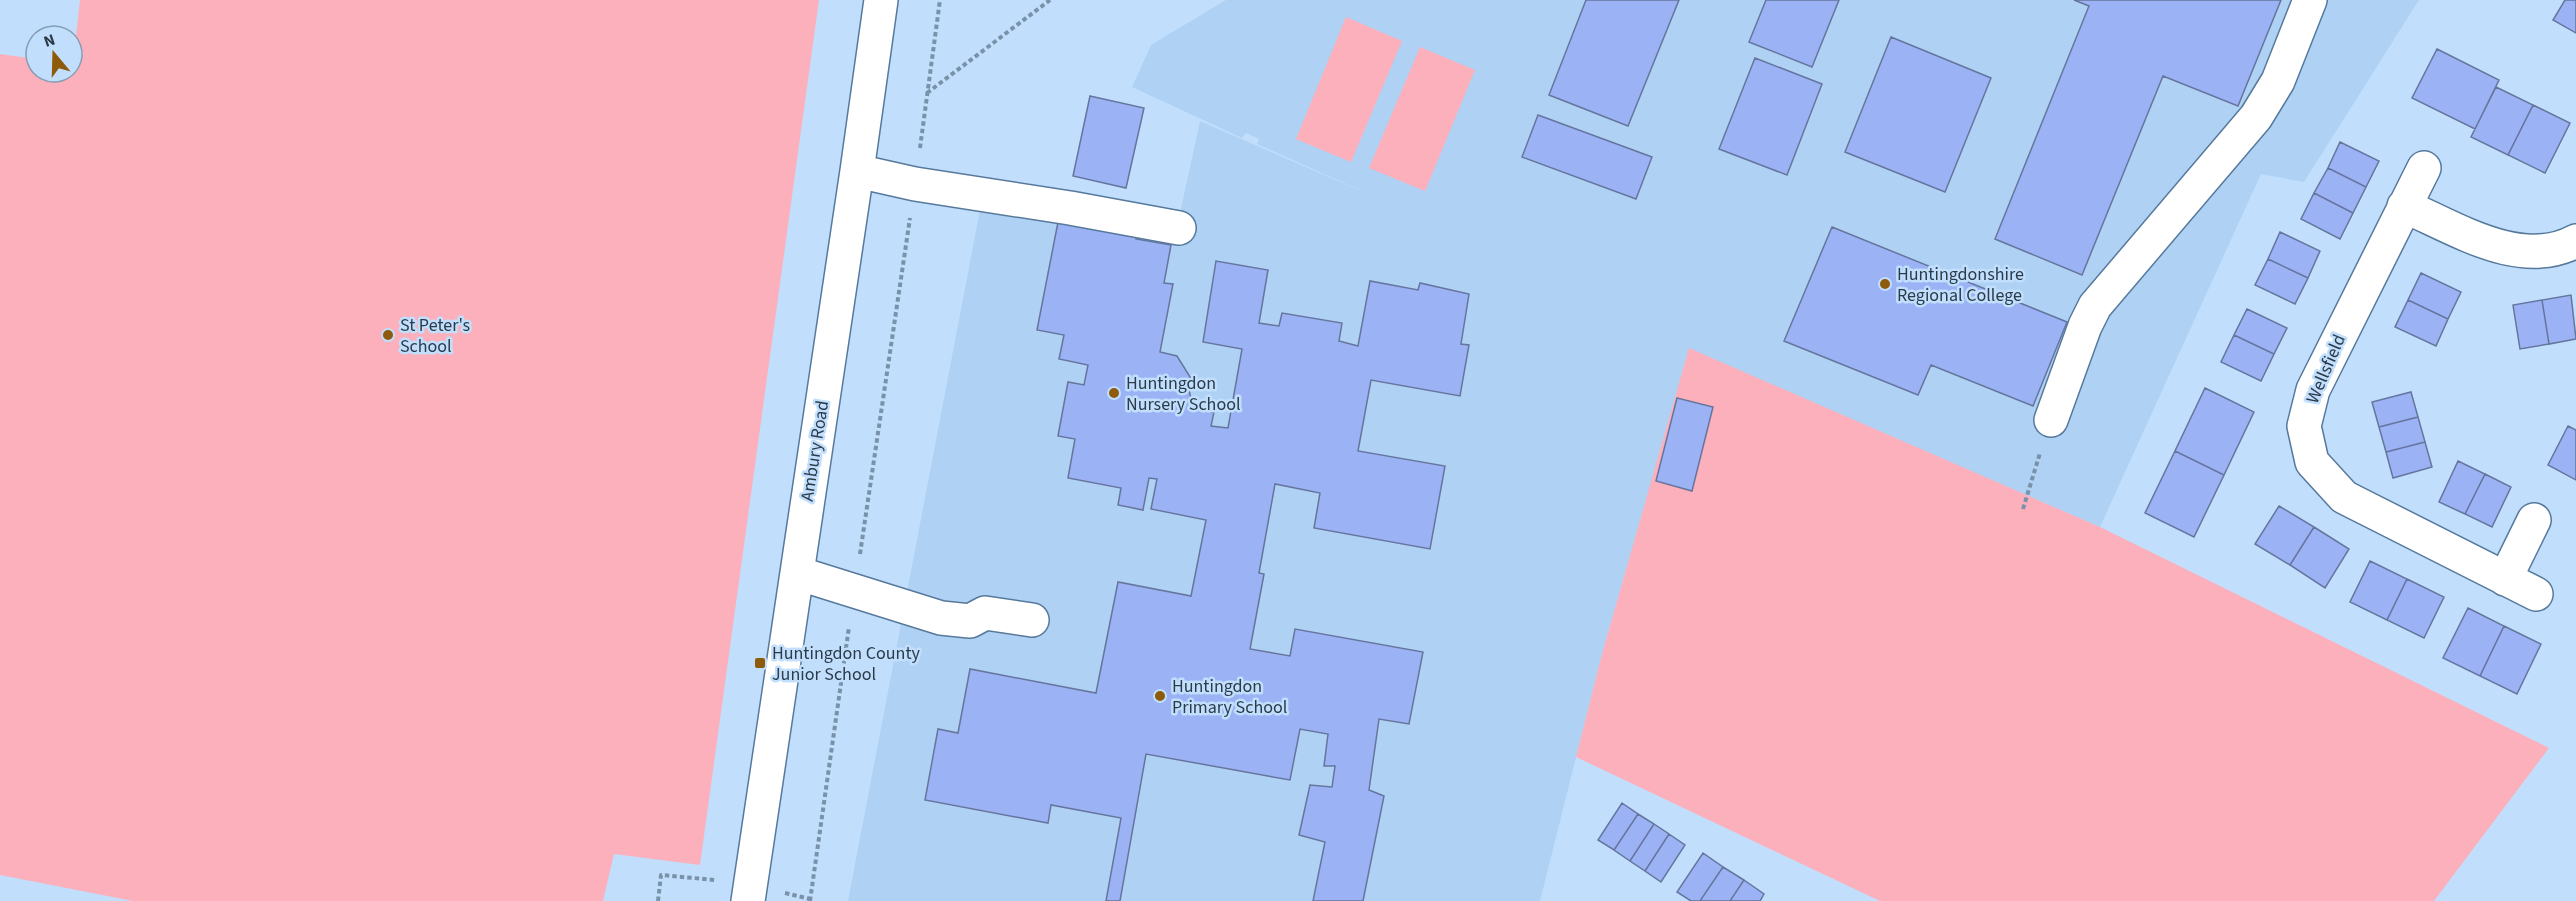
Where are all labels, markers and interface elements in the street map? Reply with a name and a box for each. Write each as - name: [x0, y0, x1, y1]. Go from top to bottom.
- north arrow: [24, 24, 84, 84]
- text: N: [41, 29, 58, 53]
- place label: Huntingdonshire Regional College: [1897, 262, 2024, 308]
- marker: Huntingdonshire Regional College: [1878, 277, 1892, 291]
- place label: St Peter's School: [400, 313, 470, 359]
- marker: St Peter's School: [381, 328, 395, 342]
- street label: Wellsfield: [2300, 331, 2352, 407]
- place label: Huntingdon Nursery School: [1126, 371, 1241, 417]
- marker: Huntingdon Nursery School: [1107, 386, 1121, 400]
- street label: Ambury Road: [795, 399, 835, 503]
- place label: Huntingdon County Junior School: [772, 641, 921, 687]
- marker: Huntingdon County Junior School: [753, 656, 767, 670]
- place label: Huntingdon Primary School: [1172, 674, 1287, 720]
- marker: Huntingdon Primary School: [1153, 689, 1167, 703]

